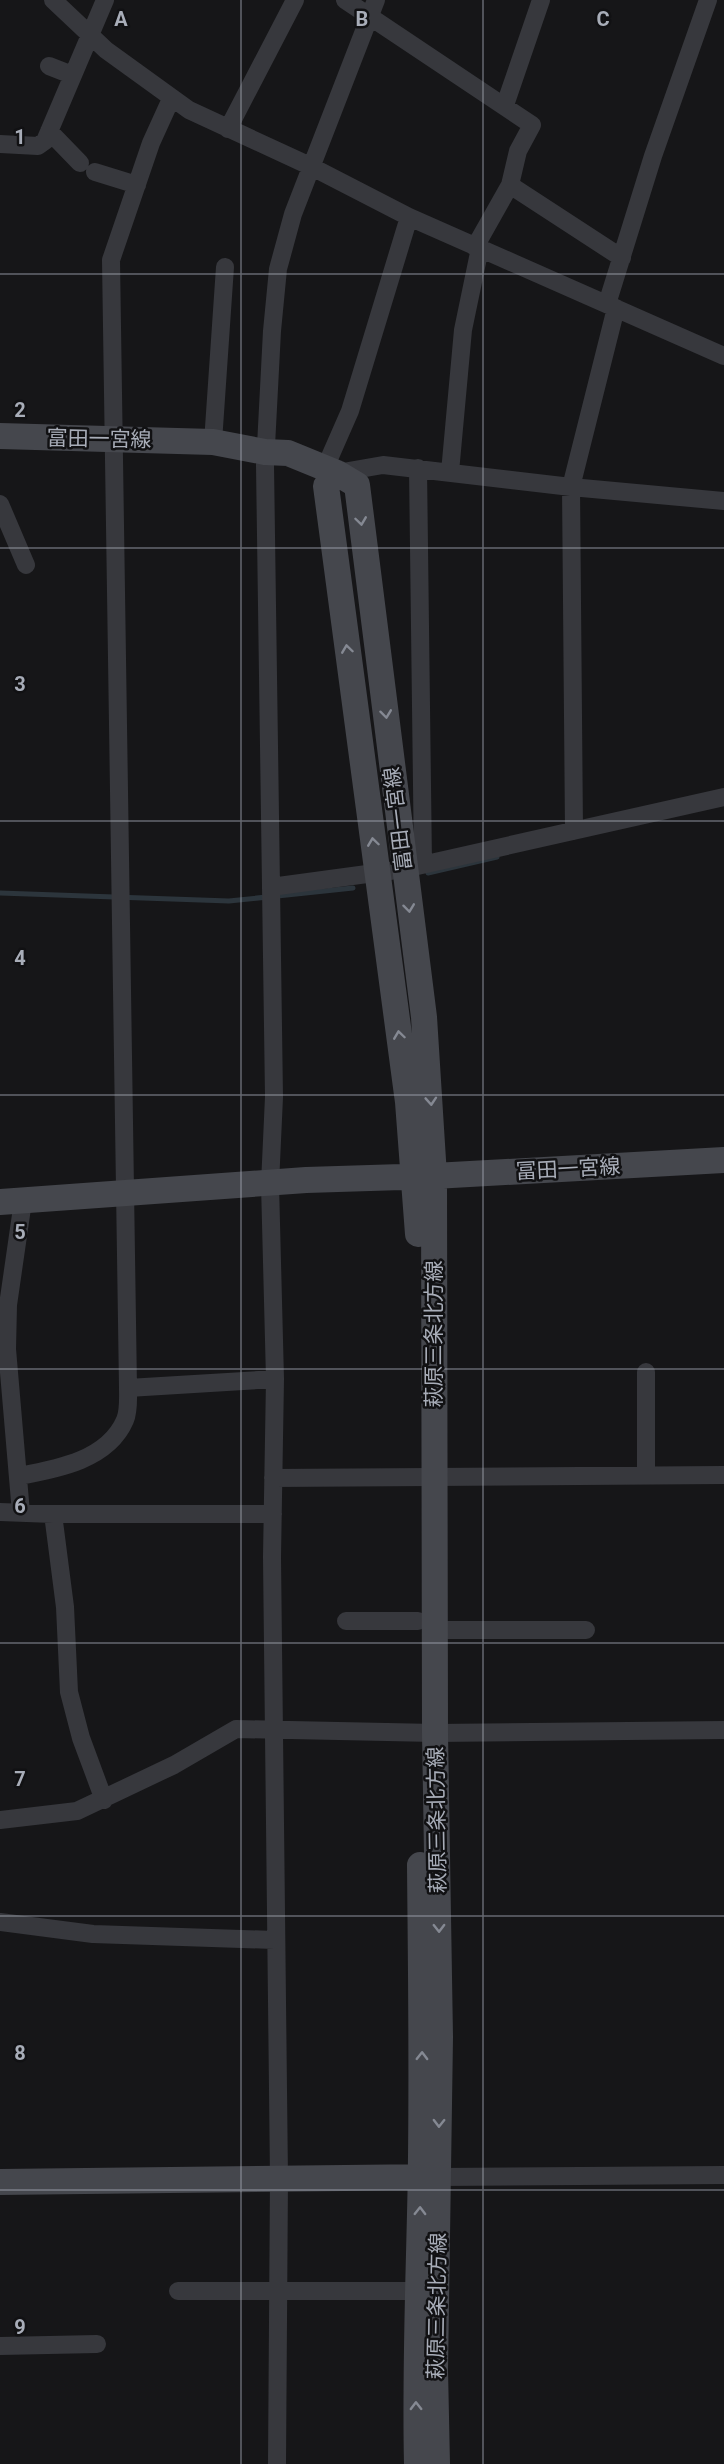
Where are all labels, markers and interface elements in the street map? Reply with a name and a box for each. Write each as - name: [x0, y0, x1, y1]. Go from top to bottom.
- text: A: [114, 7, 128, 31]
- text: B: [356, 7, 368, 31]
- text: C: [596, 7, 610, 31]
- text: 1: [14, 125, 26, 149]
- text: 2: [14, 398, 26, 422]
- street label: 富田一宮線: [46, 426, 152, 452]
- one-way arrow: [355, 516, 367, 525]
- one-way arrow: [341, 644, 354, 653]
- text: 3: [14, 672, 26, 696]
- one-way arrow: [379, 709, 391, 719]
- street label: 富田一宮線: [380, 765, 416, 873]
- one-way arrow: [368, 837, 380, 846]
- one-way arrow: [402, 903, 415, 912]
- text: 4: [14, 946, 26, 970]
- one-way arrow: [393, 1031, 405, 1040]
- one-way arrow: [424, 1097, 437, 1106]
- street label: 冨田一宮線: [515, 1154, 621, 1184]
- text: 5: [14, 1220, 26, 1244]
- street label: 萩原三条北方線: [422, 1261, 446, 1408]
- text: 6: [14, 1494, 26, 1518]
- street label: 萩原三条北方線: [424, 1746, 450, 1894]
- text: 7: [14, 1767, 26, 1791]
- one-way arrow: [432, 1923, 445, 1932]
- text: 8: [14, 2041, 26, 2065]
- one-way arrow: [415, 2051, 428, 2060]
- one-way arrow: [433, 2118, 445, 2127]
- one-way arrow: [414, 2206, 426, 2215]
- street label: 萩原三条北方線: [424, 2232, 450, 2380]
- text: 9: [14, 2315, 26, 2339]
- one-way arrow: [410, 2401, 422, 2410]

